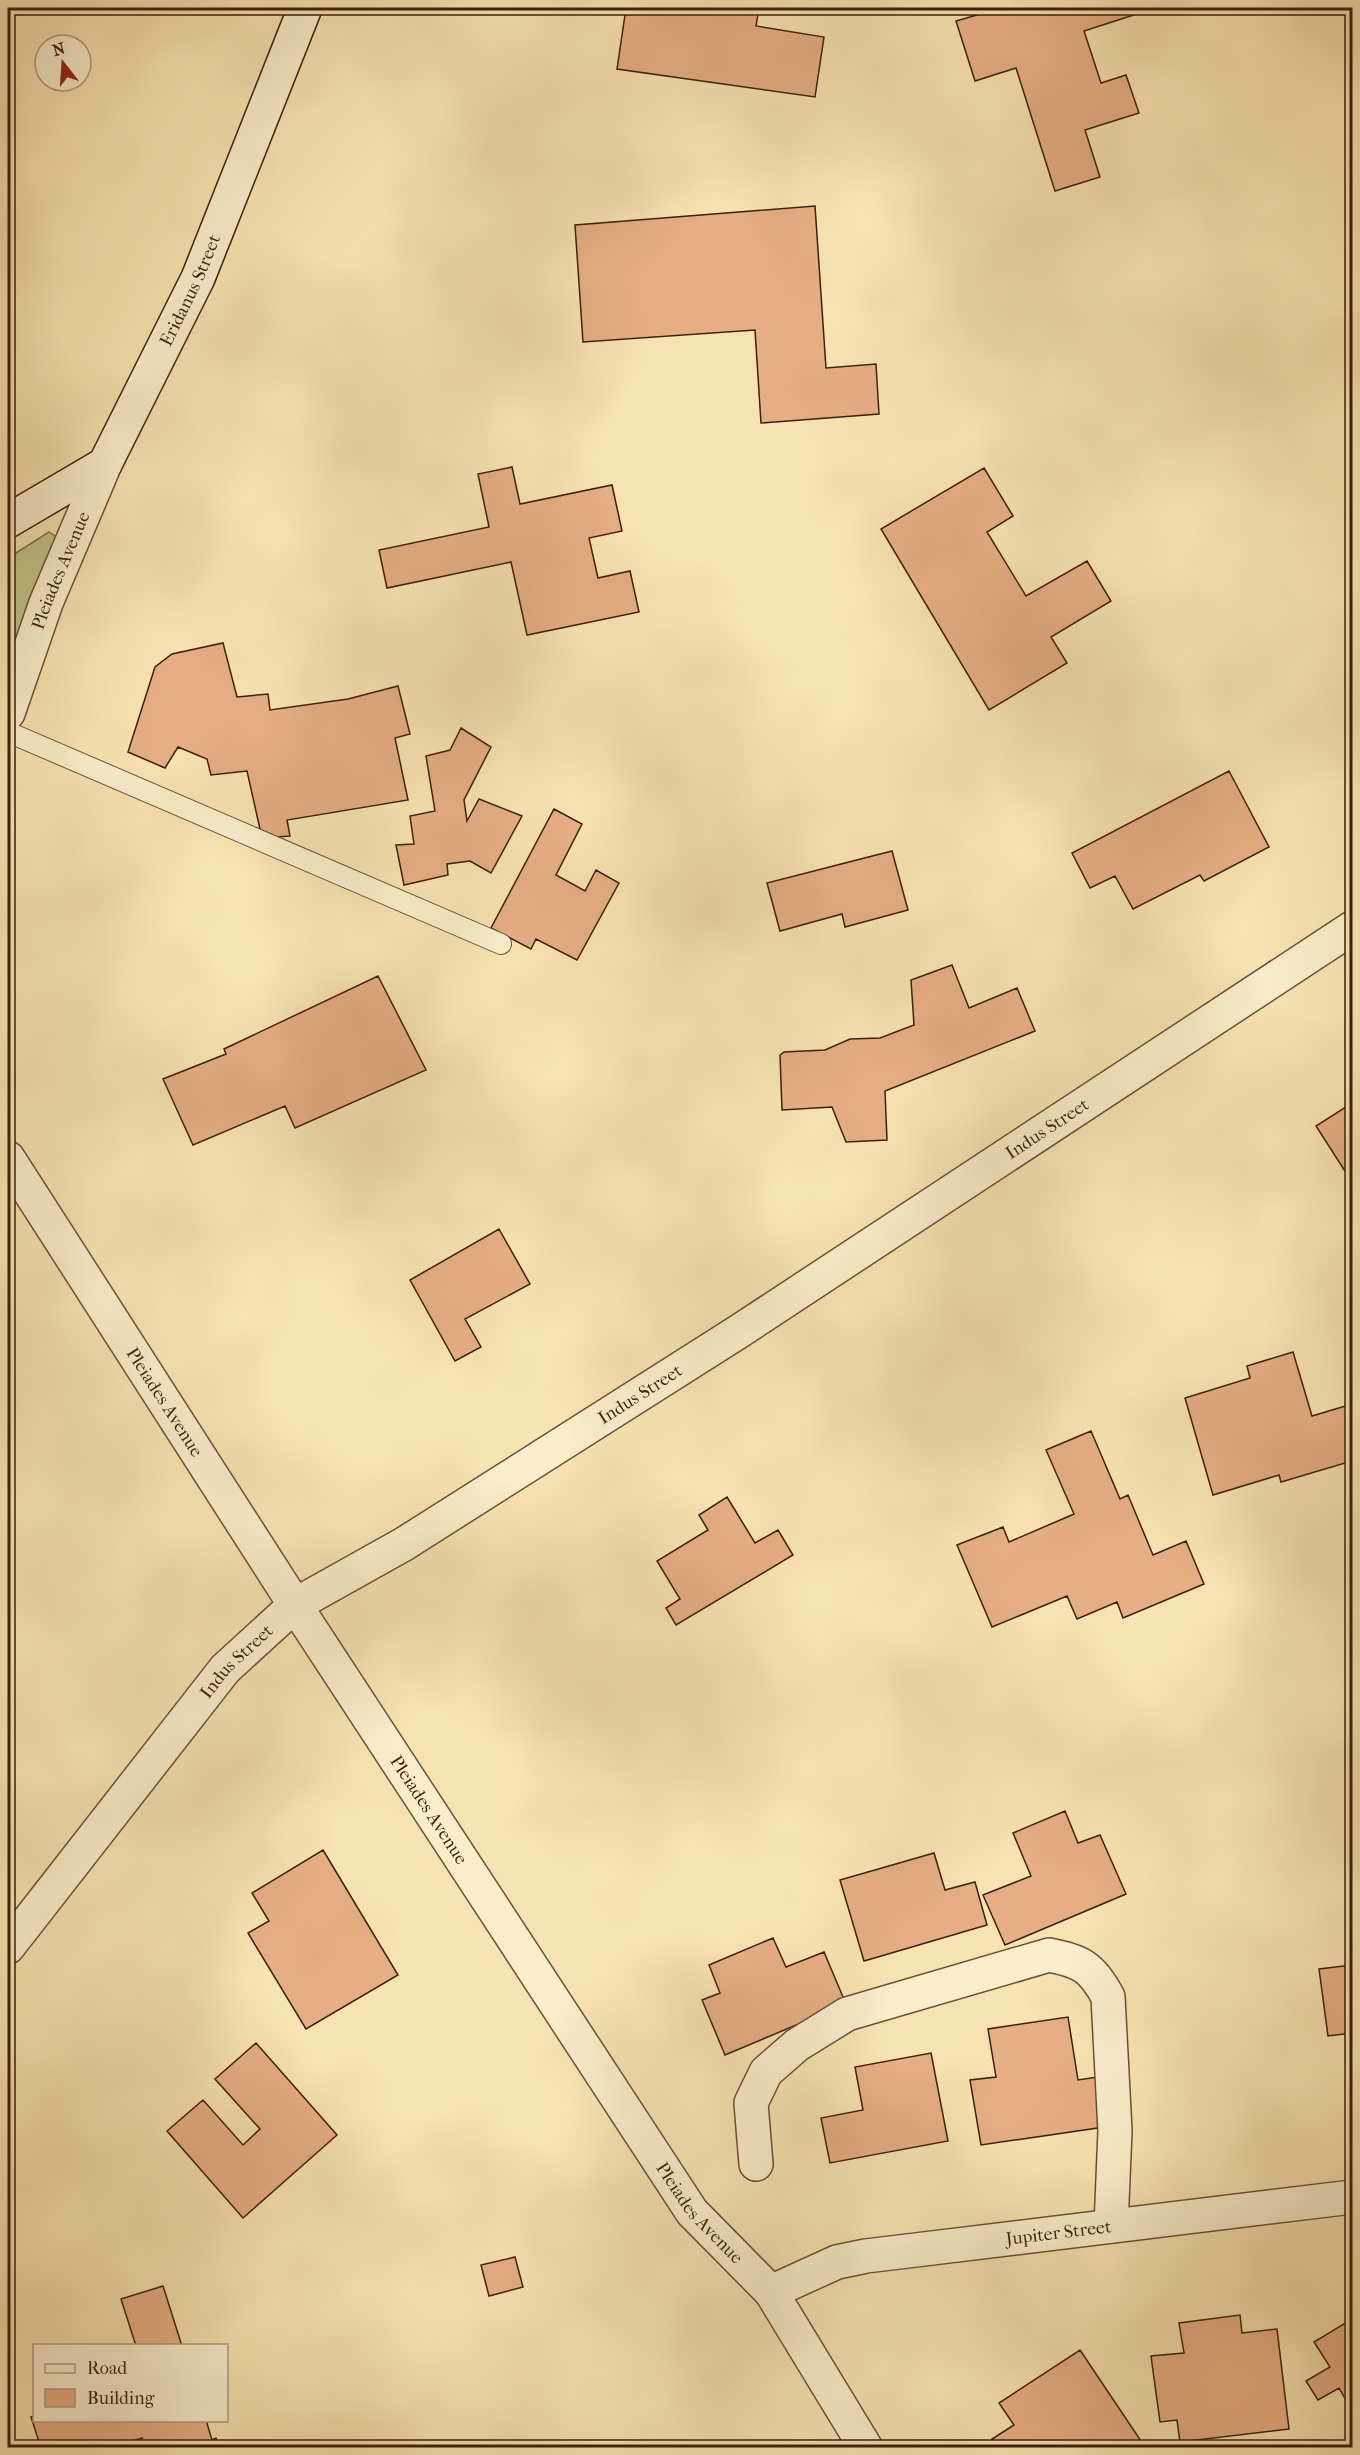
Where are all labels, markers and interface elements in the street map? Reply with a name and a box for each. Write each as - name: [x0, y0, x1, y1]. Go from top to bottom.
- north arrow: [33, 33, 93, 93]
- text: N: [50, 38, 68, 60]
- street label: Eridanus Street: [156, 231, 225, 350]
- street label: Pleiades Avenue: [28, 508, 95, 632]
- street label: Indus Street: [1002, 1094, 1093, 1164]
- street label: Pleiades Avenue: [121, 1344, 207, 1461]
- street label: Indus Street: [594, 1360, 687, 1429]
- street label: Indus Street: [196, 1620, 278, 1703]
- street label: Pleiades Avenue: [385, 1752, 472, 1869]
- street label: Pleiades Avenue: [651, 2159, 747, 2268]
- street label: Jupiter Street: [1003, 2216, 1113, 2250]
- legend: [33, 2344, 228, 2422]
- text: Road: [87, 2358, 127, 2379]
- text: Building: [87, 2388, 155, 2409]

